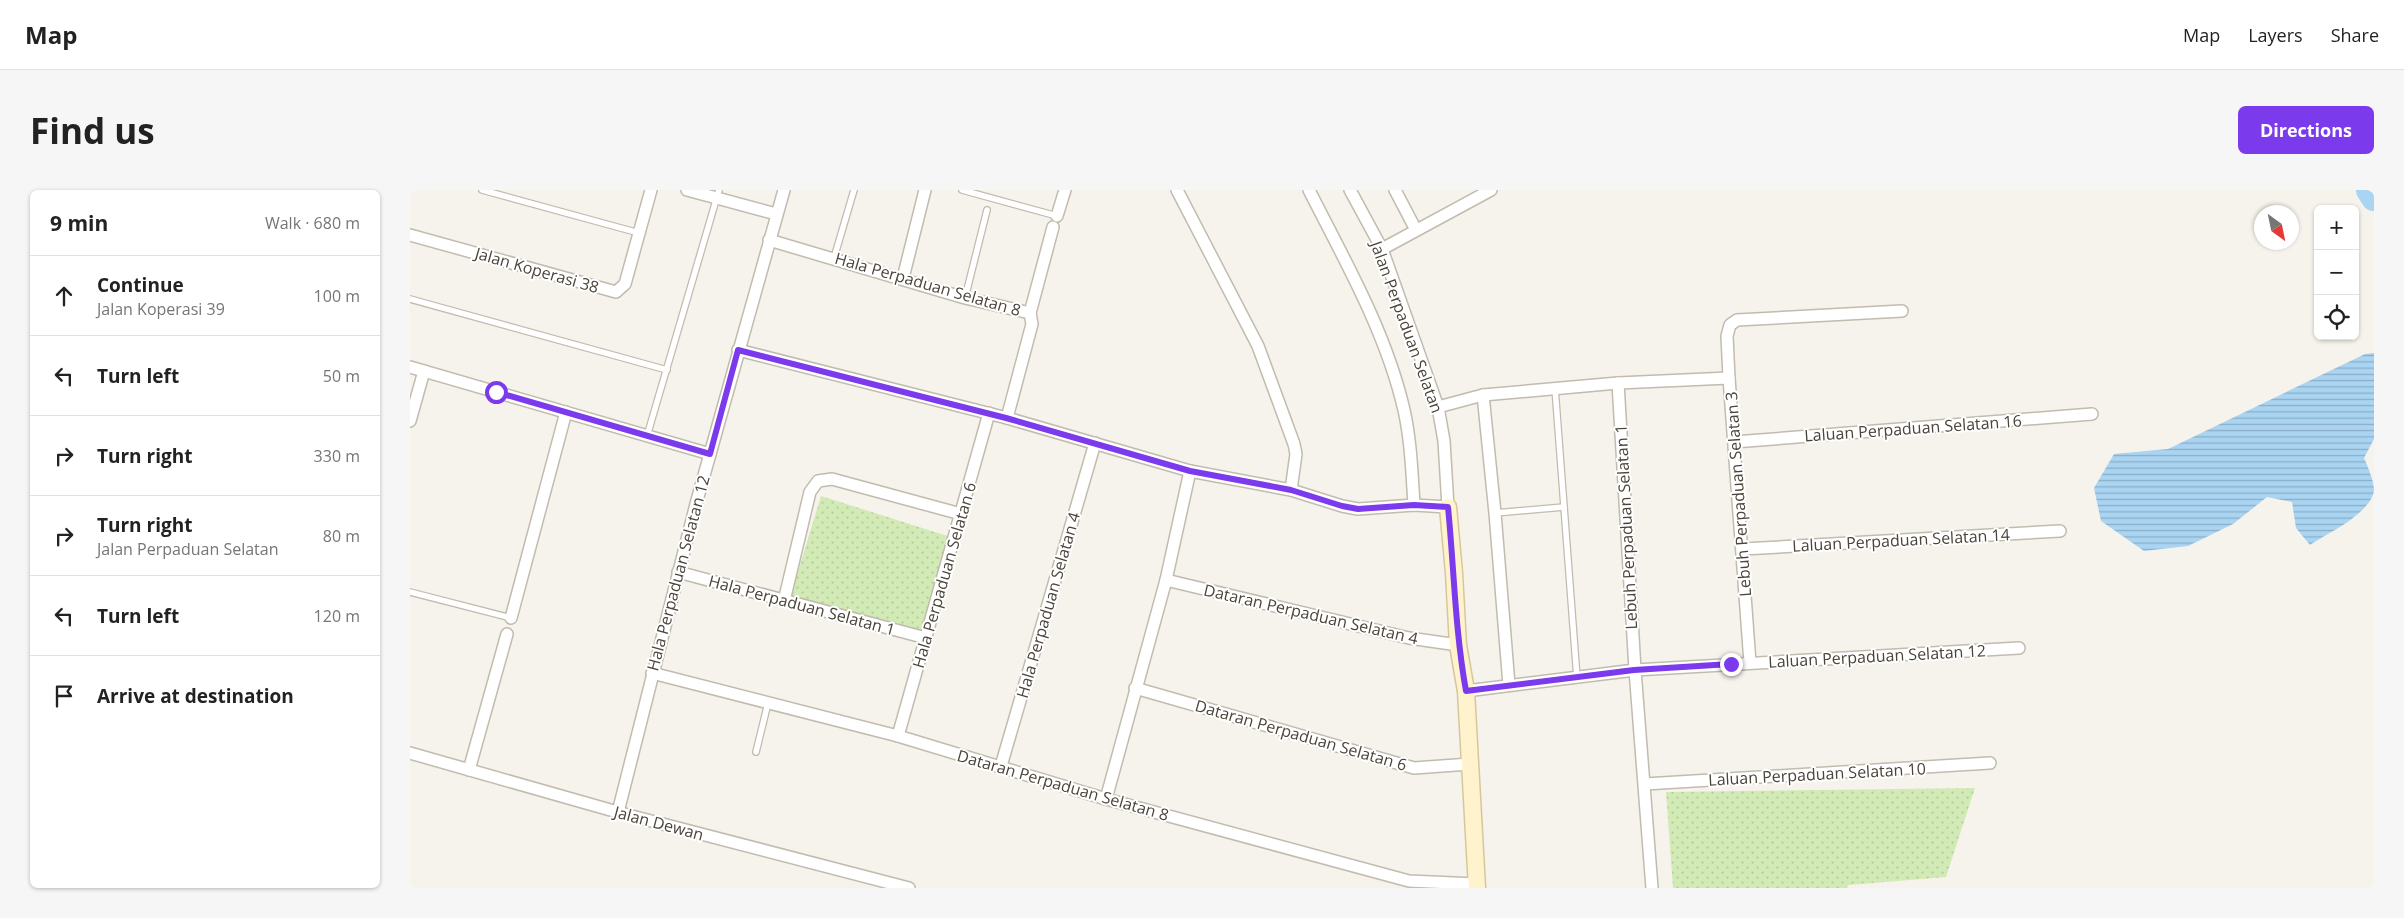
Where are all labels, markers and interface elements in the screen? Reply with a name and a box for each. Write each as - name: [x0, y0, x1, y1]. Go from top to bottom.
- text: Map: [25, 18, 77, 51]
- text: Map: [2183, 23, 2220, 47]
- text: Layers: [2248, 23, 2303, 47]
- text: Share: [2331, 23, 2379, 47]
- button: Directions: [2238, 106, 2374, 154]
- text: Find us: [30, 107, 155, 154]
- north arrow: [2254, 205, 2299, 250]
- map controls: [2314, 205, 2359, 340]
- button: +: [2314, 205, 2359, 250]
- text: 9 min: [50, 209, 108, 237]
- text: Walk · 680 m: [265, 212, 360, 234]
- street label: Jalan Perpaduan Selatan: [1365, 236, 1448, 416]
- street label: Jalan Koperasi 38: [471, 241, 601, 298]
- street label: Hala Perpaduan Selatan 8: [832, 247, 1024, 321]
- button: −: [2314, 250, 2359, 295]
- text: Continue: [97, 272, 184, 298]
- icon: ahead: [50, 282, 78, 310]
- text: 100 m: [314, 285, 360, 307]
- button: locate: [2314, 295, 2359, 340]
- text: Jalan Koperasi 39: [97, 298, 225, 320]
- icon: left: [50, 362, 78, 390]
- text: Turn left: [97, 363, 179, 389]
- text: 50 m: [323, 365, 360, 387]
- route start: [485, 381, 508, 404]
- street label: Lebuh Perpaduan Selatan 3: [1720, 391, 1756, 597]
- street label: Laluan Perpaduan Selatan 16: [1804, 409, 2022, 447]
- street label: Lebuh Perpaduan Selatan 1: [1610, 424, 1642, 630]
- icon: right: [50, 442, 78, 470]
- text: Turn right: [97, 443, 192, 469]
- text: 330 m: [314, 445, 360, 467]
- street label: Hala Perpaduan Selatan 12: [641, 473, 715, 673]
- street label: Hala Perpaduan Selatan 6: [907, 479, 981, 671]
- street label: Hala Perpaduan Selatan 4: [1011, 509, 1085, 701]
- text: Turn right: [97, 512, 192, 538]
- icon: right: [50, 522, 78, 550]
- street label: Laluan Perpaduan Selatan 14: [1792, 523, 2010, 557]
- text: 80 m: [323, 525, 360, 547]
- text: Jalan Perpaduan Selatan: [97, 538, 278, 560]
- street label: Hala Perpaduan Selatan 1: [706, 569, 898, 641]
- street label: Dataran Perpaduan Selatan 4: [1202, 579, 1420, 649]
- icon: left: [50, 602, 78, 630]
- text: Turn left: [97, 603, 179, 629]
- text: 120 m: [314, 605, 360, 627]
- street label: Laluan Perpaduan Selatan 12: [1768, 639, 1986, 673]
- route end: [1720, 653, 1743, 676]
- icon: arrive: [50, 682, 78, 710]
- text: Arrive at destination: [97, 683, 294, 709]
- street label: Dataran Perpaduan Selatan 6: [1193, 694, 1409, 776]
- street label: Dataran Perpaduan Selatan 8: [955, 744, 1171, 826]
- street label: Laluan Perpaduan Selatan 10: [1708, 757, 1926, 791]
- street label: Jalan Dewan: [610, 800, 706, 846]

